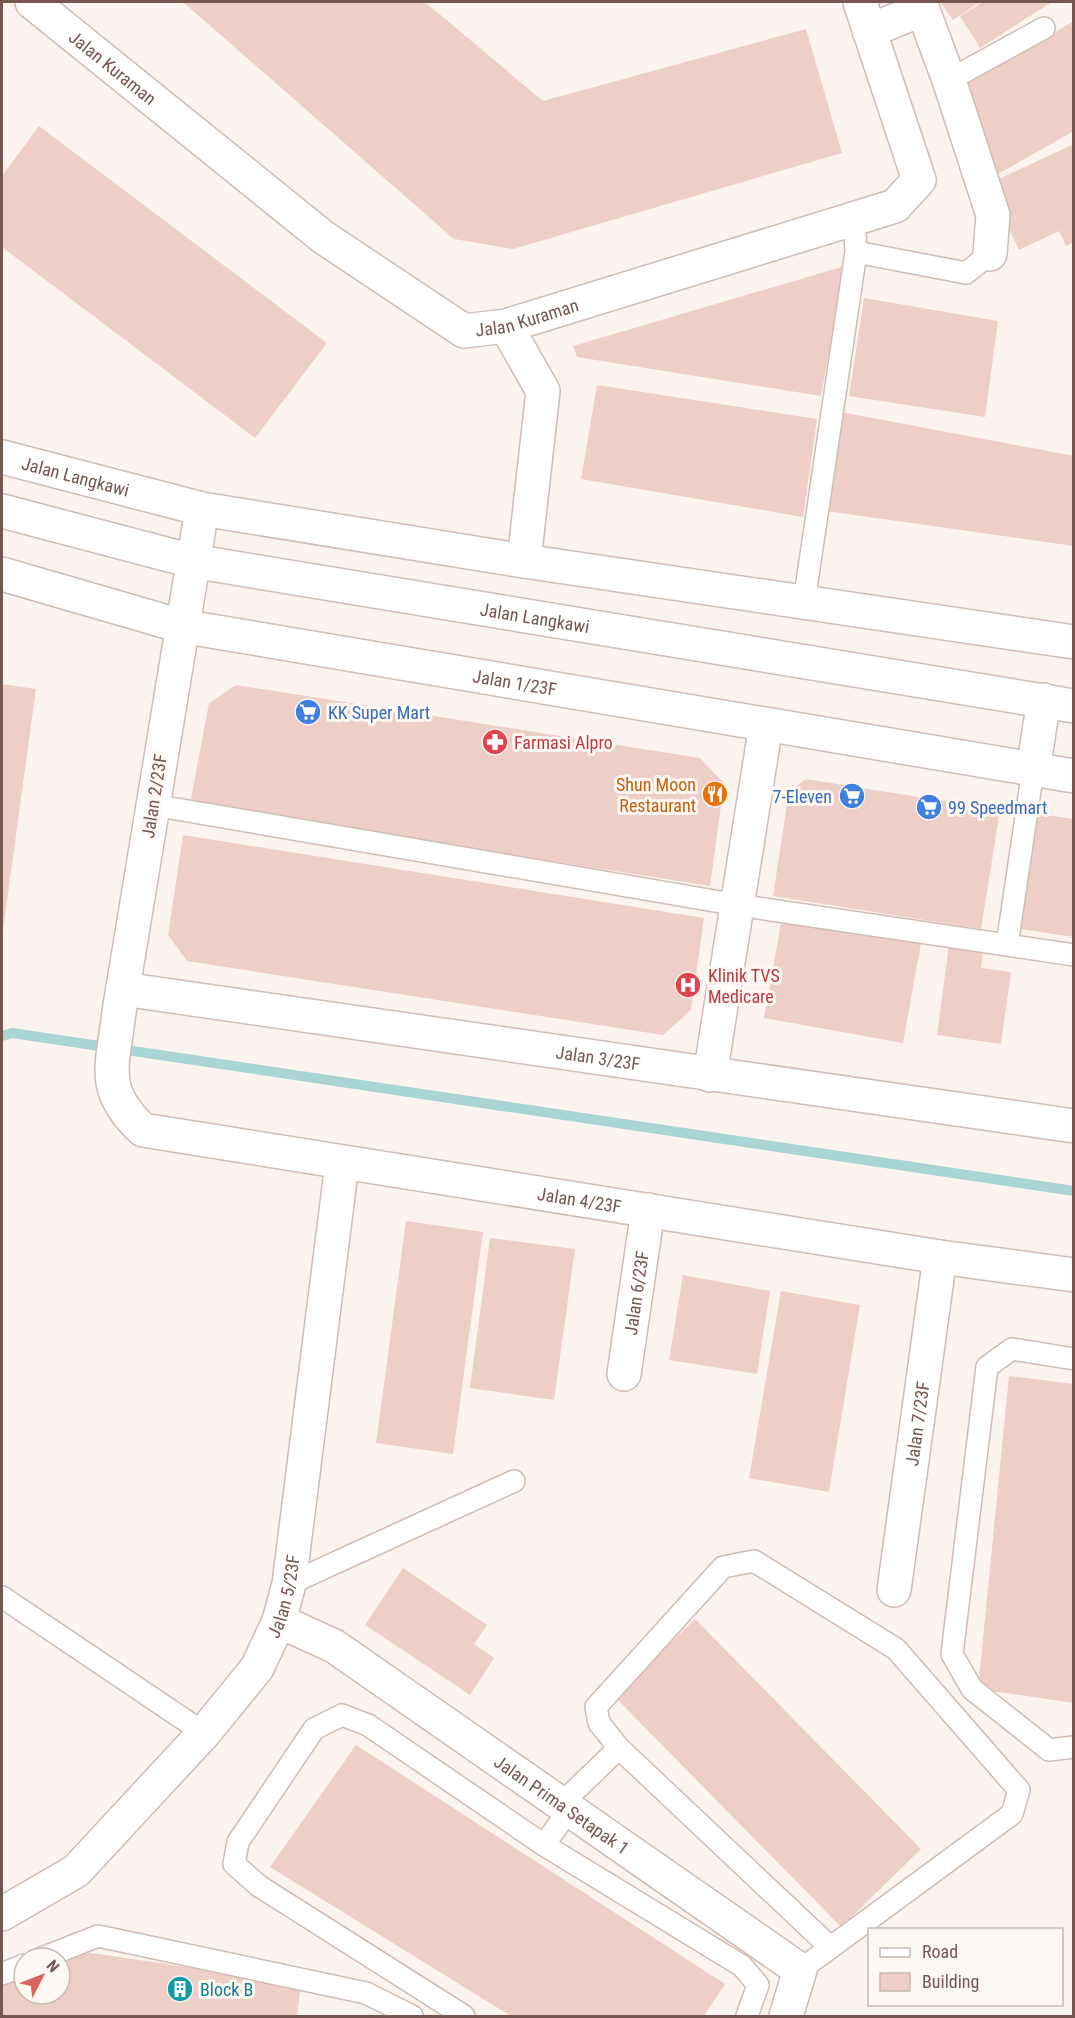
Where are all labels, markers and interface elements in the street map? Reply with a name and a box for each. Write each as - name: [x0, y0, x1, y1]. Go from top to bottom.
- street label: Jalan Kuraman: [65, 26, 161, 109]
- street label: Jalan Kuraman: [474, 294, 581, 340]
- street label: Jalan Langkawi: [20, 452, 132, 500]
- street label: Jalan Langkawi: [479, 598, 591, 637]
- street label: Jalan 1/23F: [471, 665, 559, 700]
- supermarket icon: KK Super Mart: [293, 697, 323, 727]
- place label: KK Super Mart: [328, 702, 430, 723]
- pharmacy icon: Farmasi Alpro: [480, 727, 510, 757]
- place label: Farmasi Alpro: [514, 732, 613, 753]
- street label: Jalan 2/23F: [137, 752, 171, 840]
- place label: Shun Moon Restaurant: [616, 774, 696, 816]
- restaurant icon: Shun Moon Restaurant: [700, 779, 730, 809]
- supermarket icon: 7-Eleven: [837, 781, 867, 811]
- place label: 7-Eleven: [773, 786, 832, 807]
- supermarket icon: 99 Speedmart: [914, 792, 944, 822]
- place label: 99 Speedmart: [948, 797, 1047, 818]
- place label: Klinik TVS Medicare: [708, 965, 780, 1007]
- hospital icon: Klinik TVS Medicare: [673, 970, 703, 1000]
- street label: Jalan 3/23F: [555, 1041, 642, 1074]
- street label: Jalan 4/23F: [536, 1183, 623, 1217]
- street label: Jalan 6/23F: [619, 1249, 652, 1336]
- street label: Jalan 7/23F: [901, 1380, 933, 1467]
- street label: Jalan 5/23F: [262, 1553, 303, 1641]
- street label: Jalan Prima Setapak 1: [491, 1750, 633, 1859]
- legend: [868, 1928, 1063, 2006]
- text: Road: [922, 1941, 958, 1962]
- north arrow: [12, 1946, 72, 2006]
- text: N: [42, 1956, 63, 1976]
- text: Building: [922, 1971, 979, 1992]
- building icon: Block B: [165, 1974, 195, 2004]
- place label: Block B: [200, 1979, 253, 2000]

